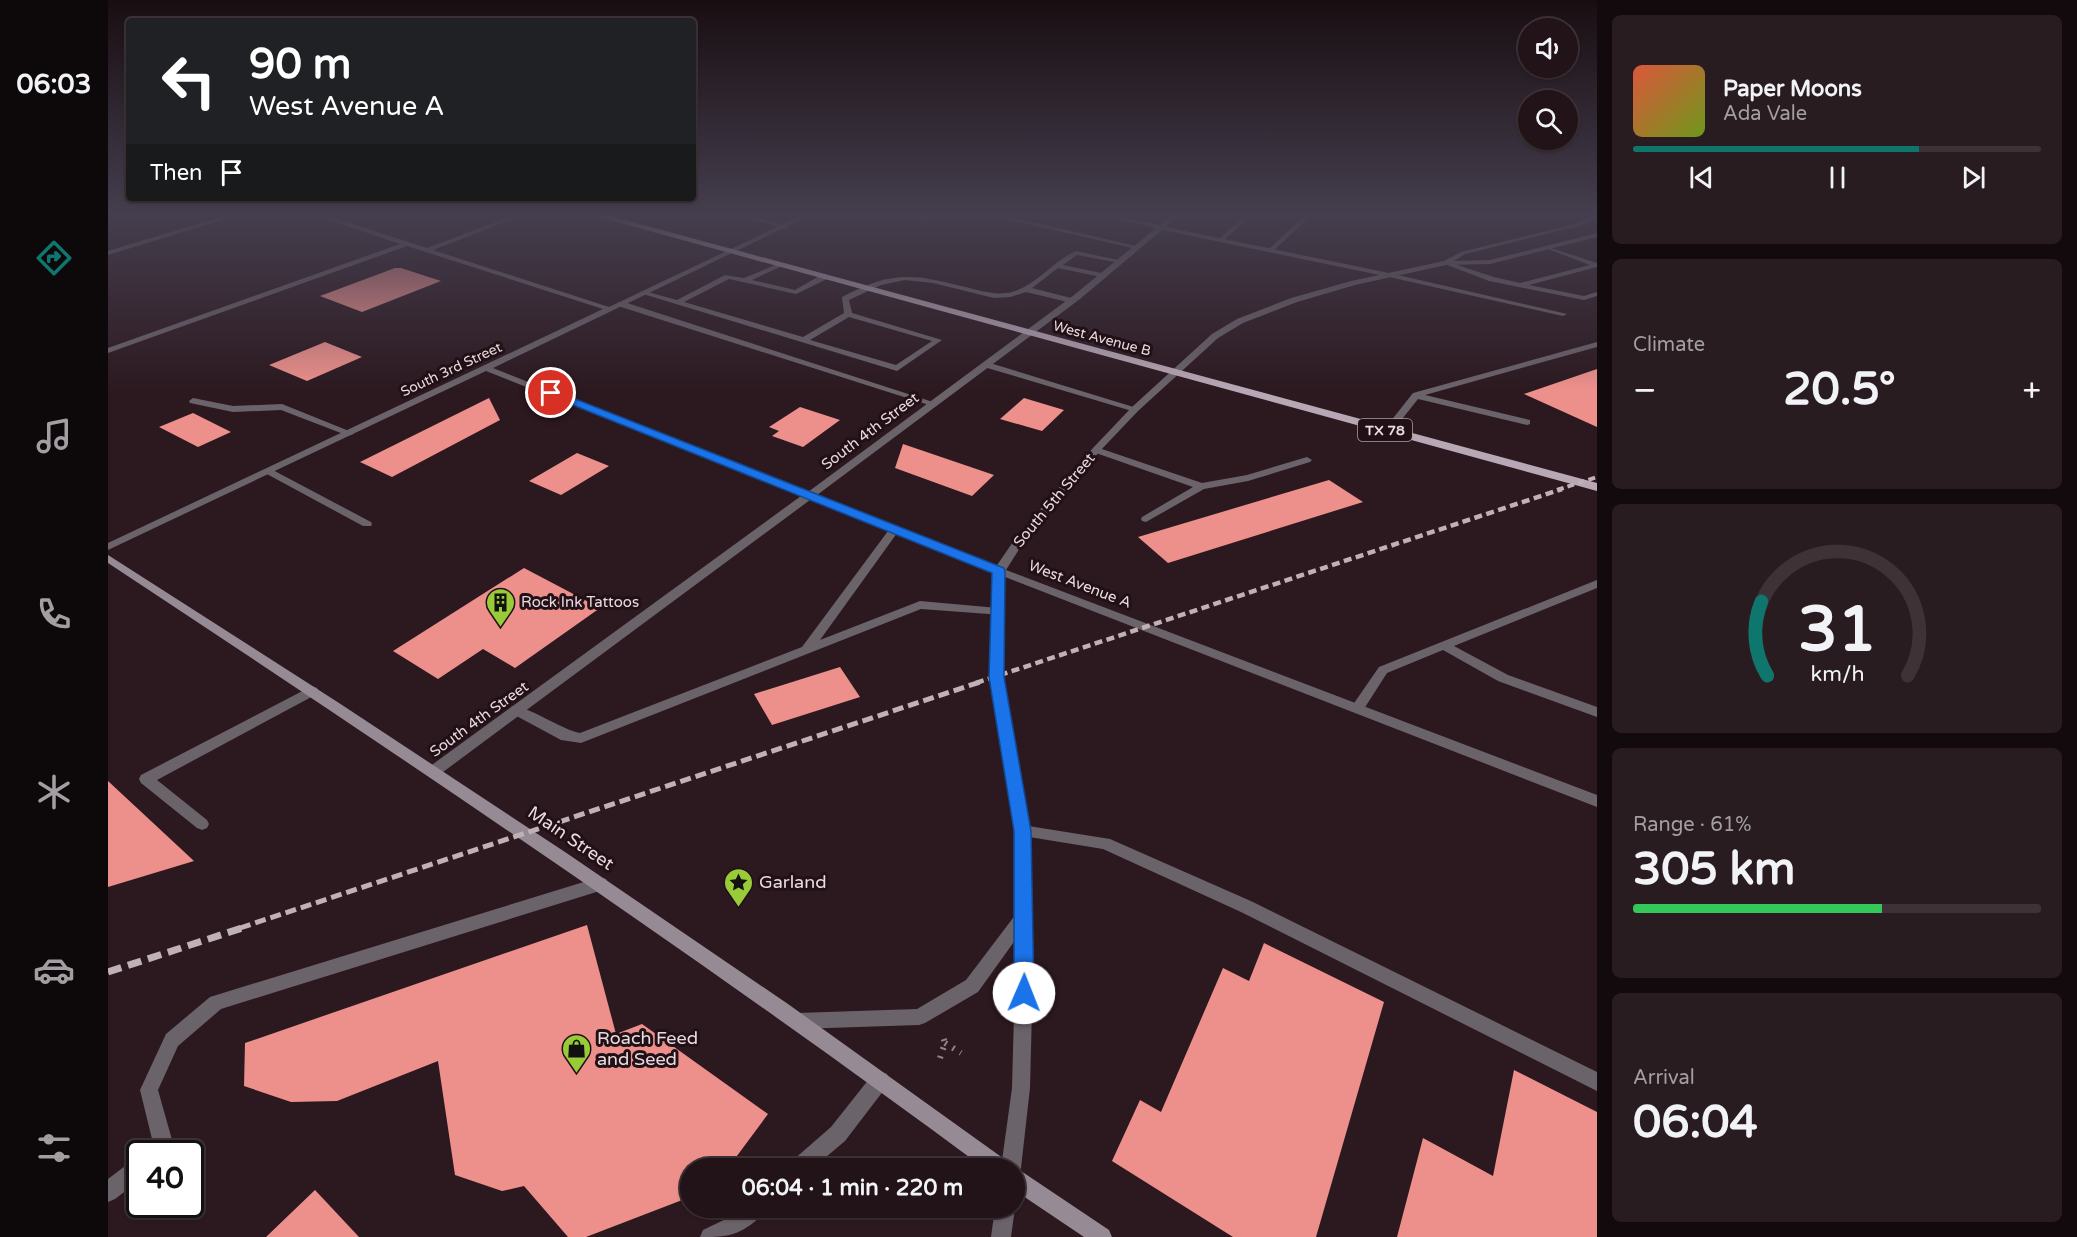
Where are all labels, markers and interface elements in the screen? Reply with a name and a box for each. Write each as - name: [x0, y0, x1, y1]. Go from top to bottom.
- map controls: [1518, 18, 1578, 150]
- button: sound: [1518, 18, 1578, 78]
- text: 90 m: [249, 39, 351, 90]
- icon: left: [150, 42, 228, 120]
- text: 06:03: [17, 68, 91, 101]
- text: Paper Moons: [1723, 76, 1862, 102]
- text: West Avenue A: [249, 90, 444, 123]
- button: search: [1518, 90, 1578, 150]
- text: Ada Vale: [1723, 102, 1807, 126]
- icon: arrive: [215, 156, 248, 189]
- text: Then: [150, 160, 203, 186]
- icon: previous: [1685, 161, 1718, 194]
- icon: pause: [1821, 161, 1854, 194]
- icon: next: [1957, 161, 1990, 194]
- icon: directions: [33, 237, 75, 279]
- street label: West Avenue B: [1051, 317, 1153, 360]
- text: Climate: [1633, 333, 1705, 357]
- street label: South 3rd Street: [398, 338, 505, 400]
- text: 20.5°: [1783, 363, 1896, 417]
- pin: [525, 367, 576, 418]
- text: −: [1633, 371, 1657, 410]
- text: +: [2022, 371, 2041, 410]
- icon: arrive: [534, 376, 567, 409]
- street label: South 4th Street: [818, 388, 922, 473]
- icon: music: [33, 415, 75, 457]
- road number: TX 78: [1358, 419, 1412, 441]
- street label: South 5th Street: [1009, 449, 1099, 551]
- street label: West Avenue A: [1026, 556, 1134, 612]
- building icon: Rock Ink Tattoos: [484, 586, 516, 628]
- icon: phone: [33, 593, 75, 635]
- place label: Rock Ink Tattoos: [521, 593, 639, 611]
- text: 31: [1798, 593, 1876, 668]
- text: km/h: [1810, 661, 1864, 687]
- street label: South 4th Street: [426, 677, 532, 761]
- icon: climate: [33, 771, 75, 813]
- street label: Main Street: [524, 801, 618, 875]
- text: Range · 61%: [1633, 813, 1752, 837]
- text: 305 km: [1633, 843, 1795, 897]
- place icon: Garland: [722, 866, 754, 908]
- place label: Garland: [759, 871, 827, 893]
- icon: car: [33, 949, 75, 991]
- position arrow: [992, 961, 1056, 1025]
- place label: Roach Feed and Seed: [597, 1027, 698, 1070]
- shop icon: Roach Feed and Seed: [560, 1032, 592, 1074]
- text: Arrival: [1633, 1066, 1695, 1090]
- text: 06:04: [1633, 1096, 1758, 1150]
- icon: filters: [33, 1127, 75, 1169]
- speed limit sign: 40: [126, 1140, 204, 1218]
- text: 06:04 · 1 min · 220 m: [742, 1175, 963, 1201]

